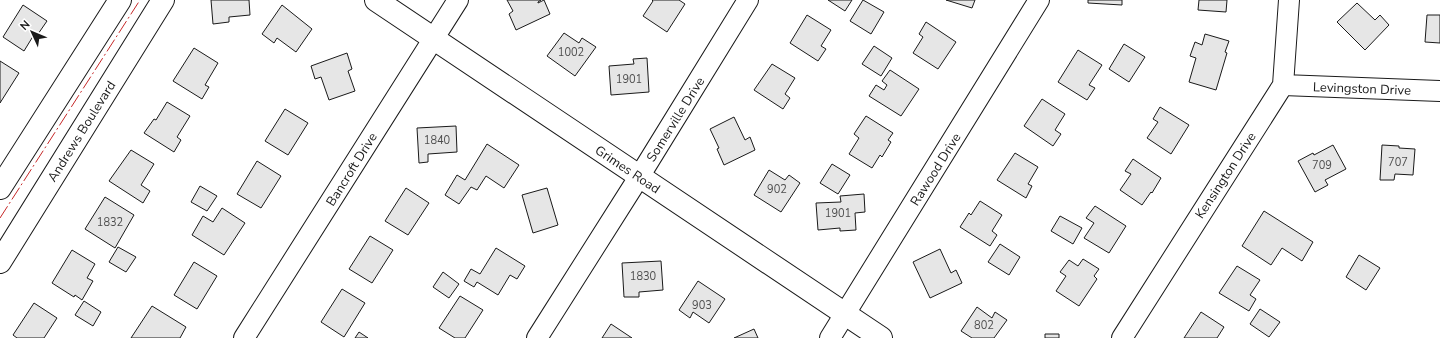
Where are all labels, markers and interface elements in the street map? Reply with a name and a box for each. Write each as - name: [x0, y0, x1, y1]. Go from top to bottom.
- north arrow: [12, 12, 52, 52]
- text: N: [17, 17, 33, 34]
- house number: 1002: [558, 45, 584, 60]
- house number: 1901: [616, 72, 642, 87]
- street label: Somerville Drive: [643, 74, 709, 165]
- street label: Andrews Boulevard: [44, 78, 120, 185]
- street label: Levingston Drive: [1313, 78, 1411, 100]
- street label: Bancroft Drive: [322, 129, 382, 210]
- street label: Kensington Drive: [1191, 129, 1261, 222]
- street label: Rawood Drive: [906, 130, 965, 209]
- house number: 1840: [424, 133, 451, 148]
- street label: Grimes Road: [591, 141, 664, 198]
- house number: 707: [1388, 155, 1408, 170]
- house number: 709: [1312, 158, 1332, 173]
- house number: 902: [767, 182, 787, 197]
- house number: 1901: [825, 206, 851, 221]
- house number: 1832: [97, 215, 123, 230]
- house number: 1830: [630, 269, 657, 284]
- house number: 903: [692, 298, 712, 313]
- house number: 802: [974, 318, 994, 333]

